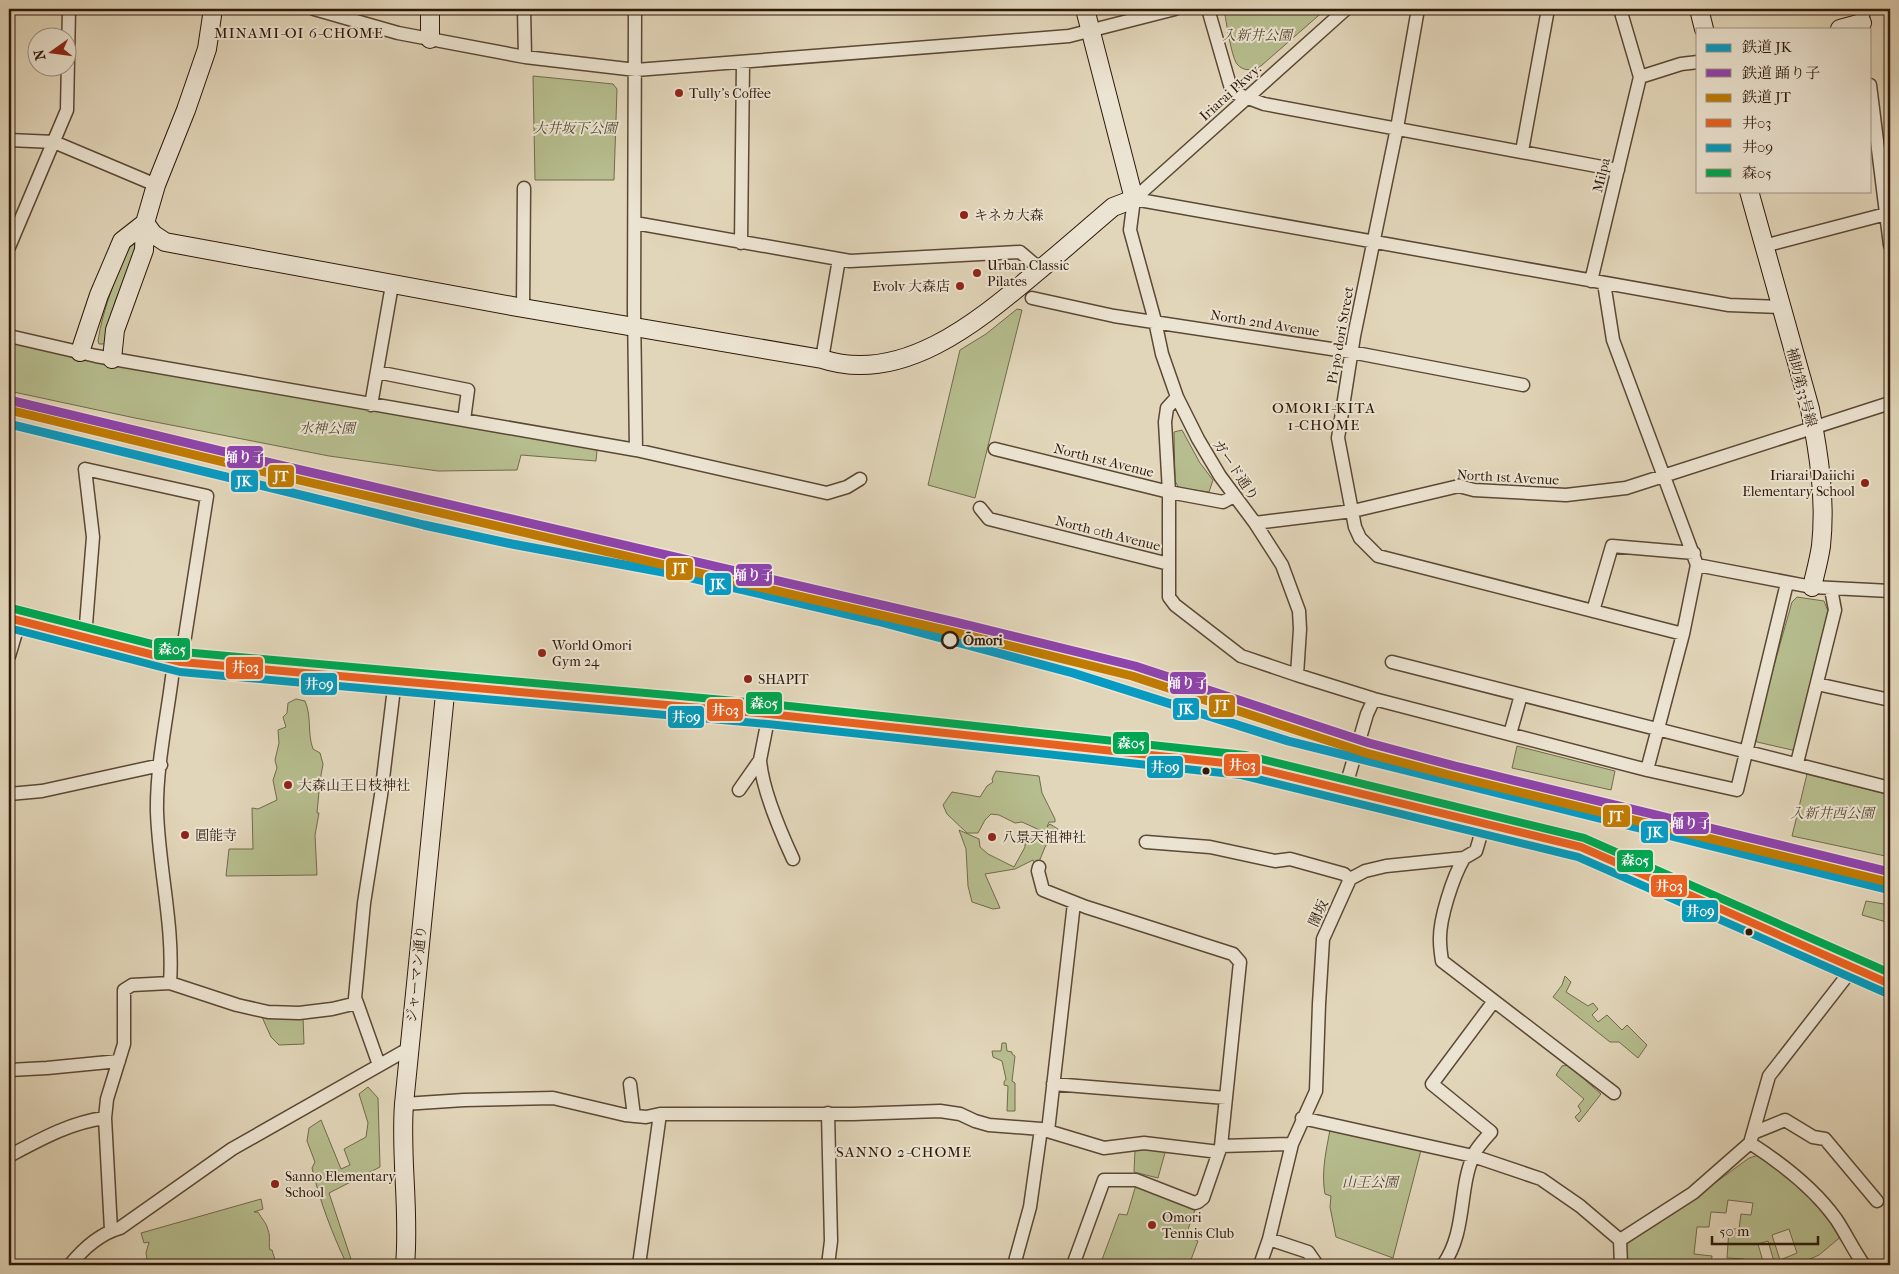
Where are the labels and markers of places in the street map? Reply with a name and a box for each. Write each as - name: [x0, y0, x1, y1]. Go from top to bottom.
- place label: Tully's Coffee: [689, 85, 771, 102]
- marker: Tully's Coffee: [673, 87, 685, 99]
- place label: キネカ大森: [974, 207, 1044, 224]
- marker: キネカ大森: [958, 209, 970, 221]
- place label: Urban Classic Pilates: [987, 257, 1069, 290]
- marker: Urban Classic Pilates: [971, 267, 983, 279]
- place label: Evolv 大森店: [872, 278, 950, 295]
- marker: Evolv 大森店: [954, 280, 966, 292]
- place label: Iriarai Daiichi Elementary School: [1742, 467, 1855, 500]
- marker: Iriarai Daiichi Elementary School: [1859, 477, 1871, 489]
- marker: Ōmori: [941, 631, 959, 649]
- place label: Ōmori: [963, 631, 1004, 649]
- place label: World Omori Gym 24: [551, 637, 632, 670]
- marker: World Omori Gym 24: [536, 647, 548, 659]
- place label: SHAPIT: [758, 671, 809, 688]
- marker: SHAPIT: [742, 673, 754, 685]
- unlabelled marker: [1201, 766, 1211, 776]
- place label: 大森山王日枝神社: [298, 777, 410, 794]
- marker: 大森山王日枝神社: [282, 779, 294, 791]
- place label: 圓能寺: [195, 827, 237, 844]
- marker: 圓能寺: [179, 829, 191, 841]
- place label: 八景天祖神社: [1002, 829, 1086, 846]
- marker: 八景天祖神社: [986, 831, 998, 843]
- unlabelled marker: [1744, 927, 1754, 937]
- place label: Sanno Elementary School: [285, 1168, 396, 1201]
- marker: Sanno Elementary School: [269, 1178, 281, 1190]
- place label: Omori Tennis Club: [1162, 1209, 1234, 1242]
- marker: Omori Tennis Club: [1146, 1219, 1158, 1231]

